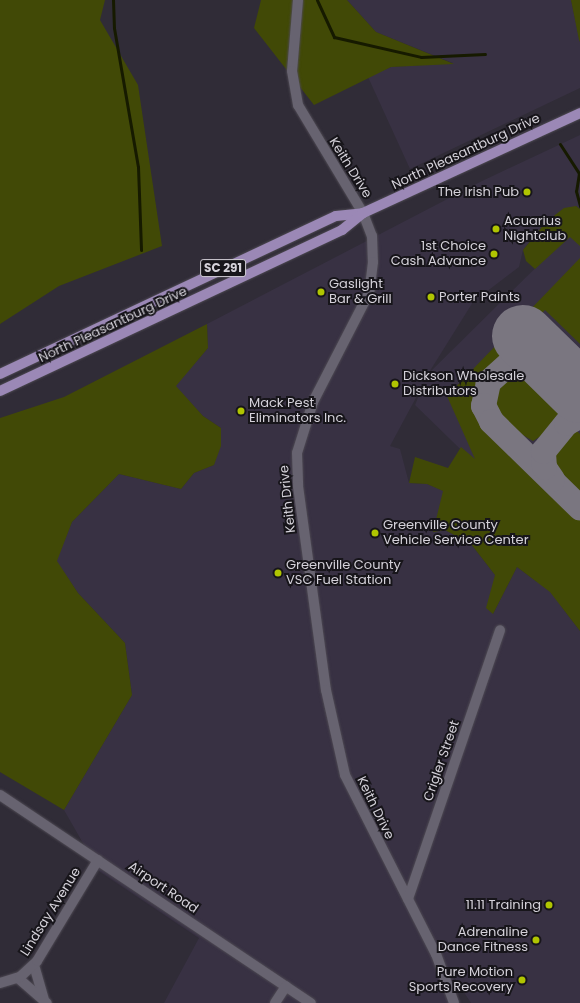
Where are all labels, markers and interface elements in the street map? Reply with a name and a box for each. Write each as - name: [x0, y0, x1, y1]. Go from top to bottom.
- street label: North Pleasantburg Drive: [389, 111, 543, 193]
- street label: Keith Drive: [325, 135, 375, 201]
- place label: The Irish Pub: [438, 184, 519, 200]
- marker: The Irish Pub: [522, 187, 532, 197]
- place label: Acuarius Nightclub: [504, 214, 566, 245]
- marker: Acuarius Nightclub: [491, 224, 501, 234]
- place label: 1st Choice Cash Advance: [391, 239, 486, 270]
- marker: 1st Choice Cash Advance: [489, 249, 499, 259]
- road number: SC 291: [200, 258, 246, 278]
- place label: Gaslight Bar & Grill: [329, 277, 392, 308]
- street label: North Pleasantburg Drive: [36, 284, 190, 366]
- marker: Gaslight Bar & Grill: [316, 287, 326, 297]
- place label: Porter Paints: [439, 289, 520, 305]
- marker: Porter Paints: [426, 292, 436, 302]
- place label: Dickson Wholesale Distributors: [403, 369, 524, 400]
- marker: Dickson Wholesale Distributors: [390, 379, 400, 389]
- place label: Mack Pest Eliminators Inc.: [249, 396, 346, 427]
- marker: Mack Pest Eliminators Inc.: [236, 406, 246, 416]
- street label: Keith Drive: [277, 464, 299, 534]
- place label: Greenville County Vehicle Service Center: [383, 518, 528, 549]
- marker: Greenville County Vehicle Service Center: [370, 528, 380, 538]
- place label: Greenville County VSC Fuel Station: [286, 558, 401, 589]
- marker: Greenville County VSC Fuel Station: [273, 568, 283, 578]
- street label: Crigler Street: [421, 719, 463, 803]
- street label: Keith Drive: [353, 774, 397, 842]
- street label: Airport Road: [125, 859, 201, 917]
- street label: Lindsay Avenue: [18, 865, 84, 959]
- place label: 11.11 Training: [466, 897, 541, 913]
- marker: 11.11 Training: [544, 900, 554, 910]
- place label: Adrenaline Dance Fitness: [438, 925, 528, 956]
- marker: Adrenaline Dance Fitness: [531, 935, 541, 945]
- place label: Pure Motion Sports Recovery: [409, 965, 513, 996]
- marker: Pure Motion Sports Recovery: [516, 974, 528, 986]

